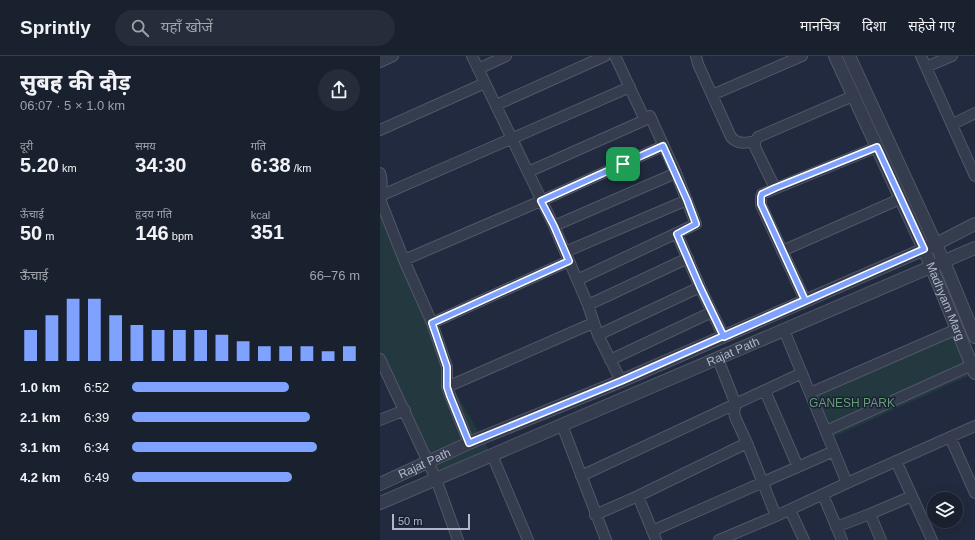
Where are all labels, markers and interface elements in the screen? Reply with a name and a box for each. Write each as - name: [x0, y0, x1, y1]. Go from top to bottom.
- search box: [115, 10, 395, 46]
- text: Sprintly: [20, 17, 91, 38]
- icon: search: [129, 17, 151, 39]
- text: यहाँ खोजें: [161, 18, 213, 35]
- text: मानचित्र: [800, 18, 840, 34]
- text: दिशा: [862, 18, 886, 34]
- text: सहेजे गए: [908, 18, 955, 34]
- button: share: [318, 69, 360, 111]
- text: सुबह की दौड़: [20, 70, 131, 95]
- text: 06:07 · 5 × 1.0 km: [20, 98, 125, 113]
- text: दूरी: [20, 140, 33, 152]
- text: समय: [135, 140, 156, 152]
- text: गति: [251, 140, 266, 152]
- pin: [606, 147, 640, 181]
- icon: arrive: [612, 153, 634, 175]
- text: 5.20: [20, 154, 59, 176]
- text: 34:30: [135, 154, 186, 176]
- text: 6:38: [251, 154, 291, 176]
- text: km: [59, 162, 77, 174]
- text: /km: [291, 162, 311, 174]
- text: ऊँचाई: [20, 208, 44, 220]
- text: हृदय गति: [135, 208, 172, 220]
- text: kcal: [251, 209, 270, 221]
- text: 351: [251, 221, 284, 243]
- text: 50: [20, 222, 42, 244]
- text: 146: [135, 222, 169, 244]
- text: m: [42, 230, 54, 242]
- text: bpm: [169, 230, 193, 242]
- street label: Madhyam Marg: [923, 260, 968, 342]
- text: ऊँचाई: [20, 268, 48, 283]
- text: 66–76 m: [309, 268, 360, 283]
- street label: Rajat Path: [704, 334, 762, 369]
- text: 1.0 km: [20, 380, 60, 395]
- text: 6:52: [84, 380, 109, 395]
- park label: GANESH PARK: [809, 396, 895, 410]
- text: 2.1 km: [20, 410, 60, 425]
- text: 6:39: [84, 410, 109, 425]
- text: 3.1 km: [20, 440, 60, 455]
- text: 6:34: [84, 440, 109, 455]
- street label: Rajat Path: [396, 445, 453, 482]
- text: 4.2 km: [20, 470, 60, 485]
- text: 6:49: [84, 470, 109, 485]
- map controls: [927, 492, 963, 528]
- button: layers: [927, 492, 963, 528]
- scale bar: [392, 512, 470, 531]
- text: 50 m: [398, 515, 422, 527]

